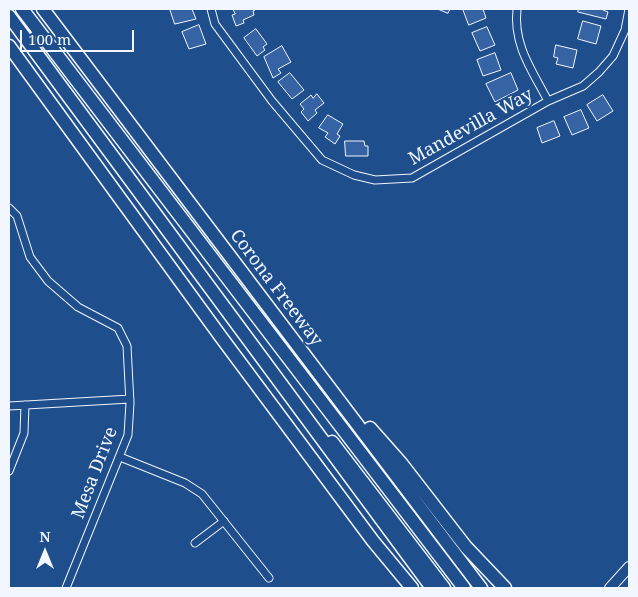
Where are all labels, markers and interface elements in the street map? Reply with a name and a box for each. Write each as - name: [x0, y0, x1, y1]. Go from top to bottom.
- scale bar: [22, 20, 136, 52]
- text: 100 m: [28, 29, 71, 49]
- street label: Mandevilla Way: [405, 84, 537, 170]
- street label: Corona Freeway: [225, 225, 327, 351]
- street label: Mesa Drive: [68, 424, 122, 522]
- north arrow: [20, 527, 70, 577]
- text: N: [39, 527, 51, 546]

